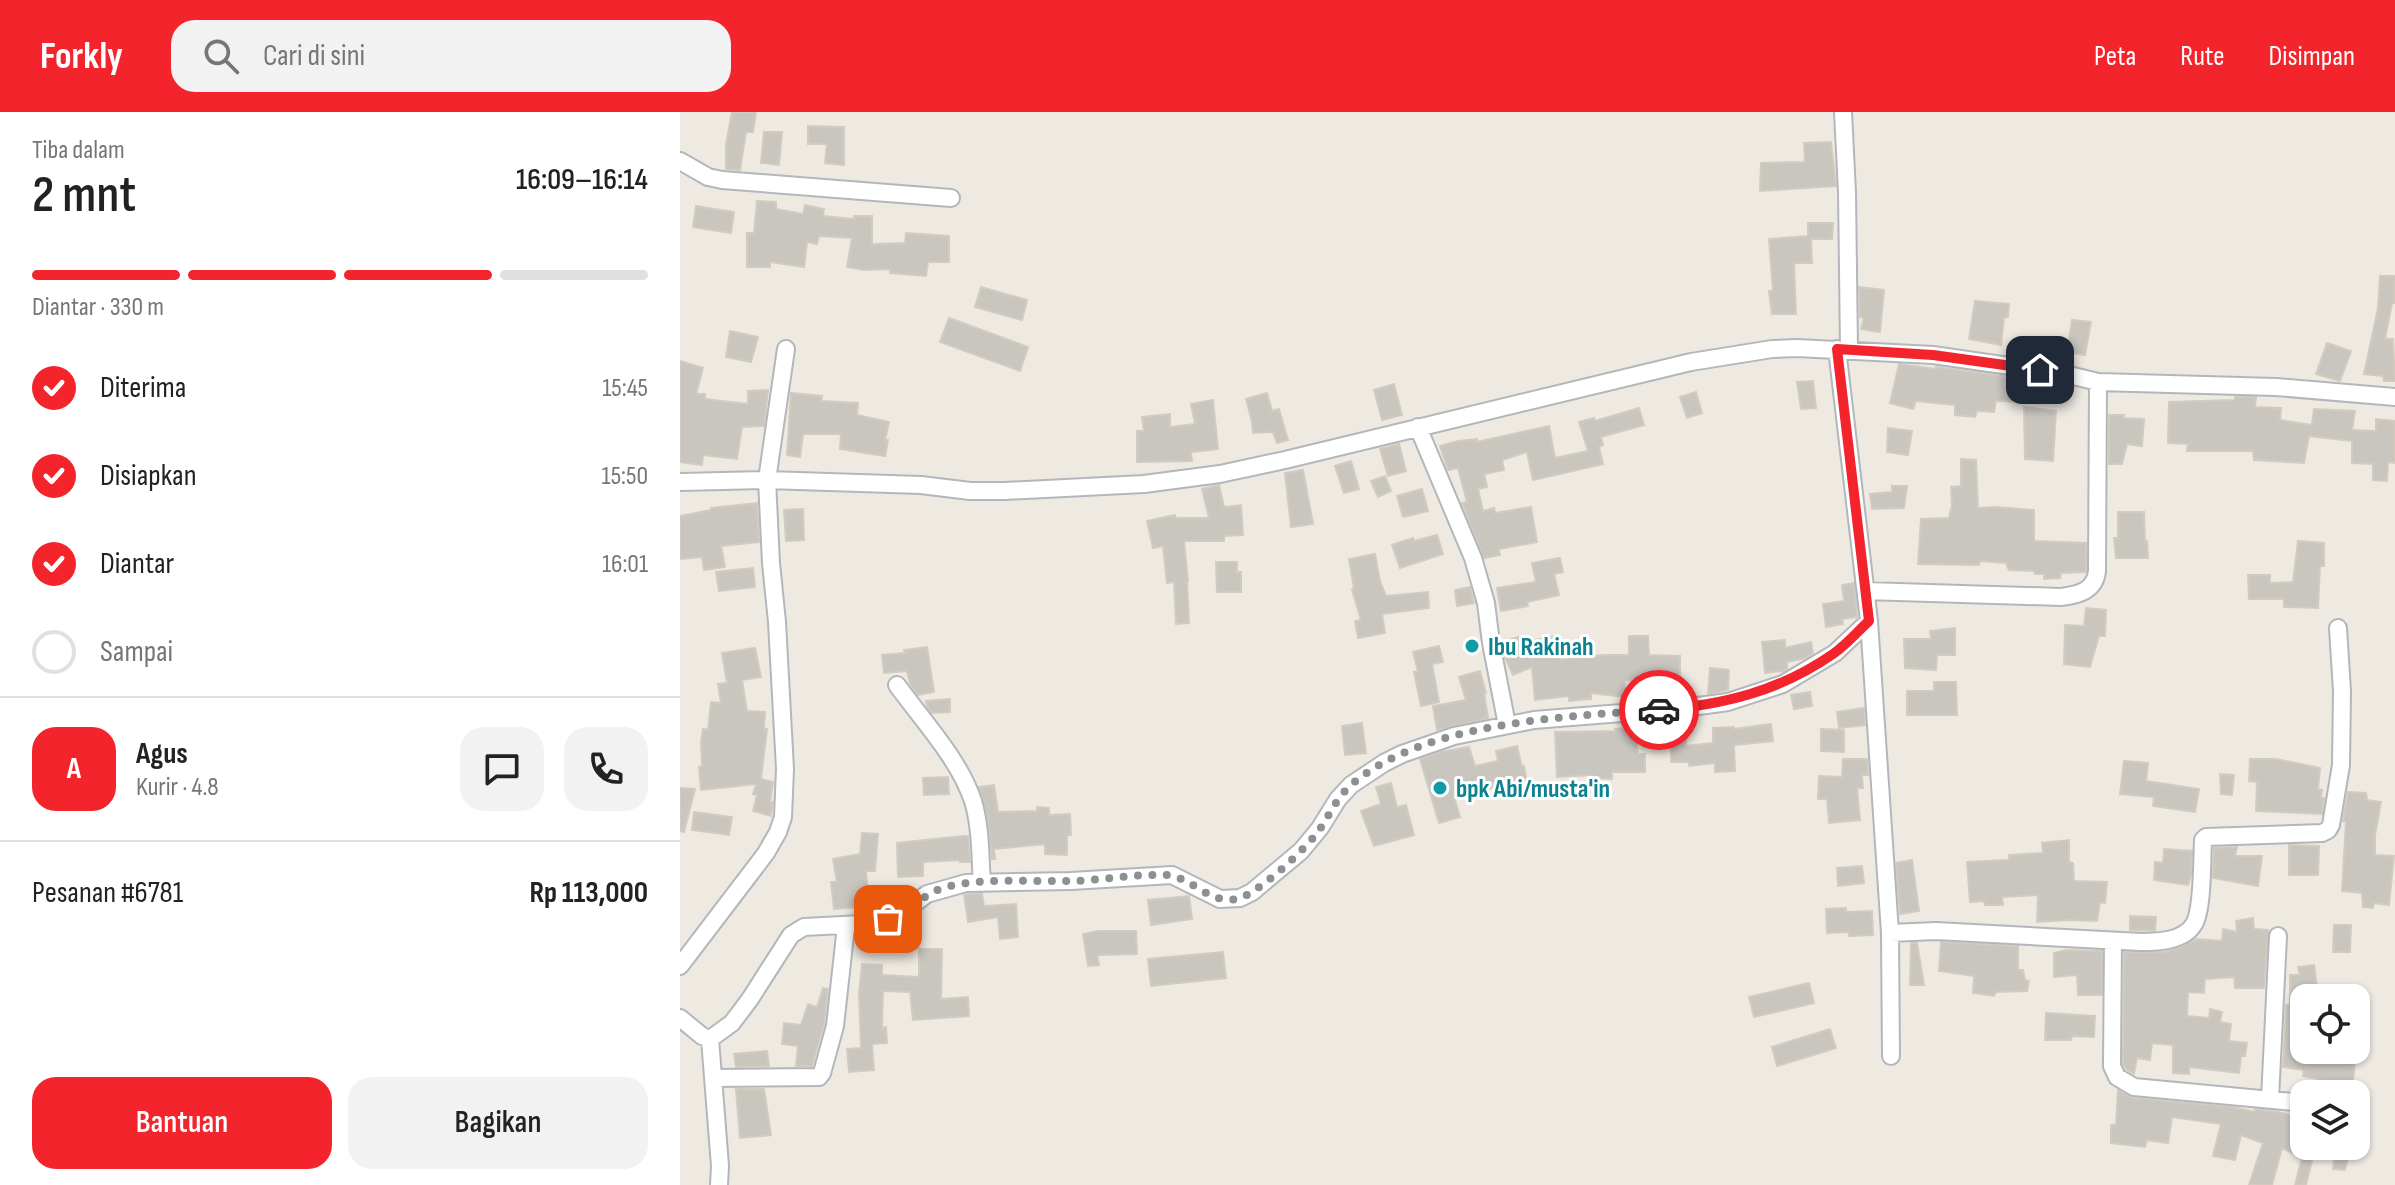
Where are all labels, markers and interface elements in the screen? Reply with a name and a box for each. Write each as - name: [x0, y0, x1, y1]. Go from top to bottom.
- search box: [171, 20, 731, 92]
- text: Forkly: [40, 34, 123, 79]
- icon: search: [199, 34, 243, 78]
- text: Cari di sini: [263, 38, 365, 74]
- text: Peta: [2094, 40, 2136, 73]
- text: Rute: [2180, 40, 2224, 73]
- text: Disimpan: [2268, 40, 2355, 73]
- text: Tiba dalam: [32, 135, 125, 166]
- text: 16:09–16:14: [516, 162, 648, 198]
- text: 2 mnt: [32, 164, 136, 227]
- text: Diantar · 330 m: [32, 292, 164, 323]
- pin: [2006, 336, 2074, 404]
- icon: home: [2018, 348, 2062, 392]
- icon: check: [32, 366, 76, 410]
- text: Diterima: [100, 370, 186, 406]
- text: 15:45: [602, 373, 648, 404]
- icon: check: [32, 454, 76, 498]
- text: Disiapkan: [100, 458, 197, 494]
- text: 15:50: [602, 461, 648, 492]
- icon: check: [32, 542, 76, 586]
- text: Diantar: [100, 546, 174, 582]
- text: 16:01: [602, 549, 648, 580]
- place label: Ibu Rakinah: [1488, 632, 1594, 663]
- text: Sampai: [100, 634, 173, 670]
- marker: Ibu Rakinah: [1463, 637, 1481, 655]
- courier: [1619, 670, 1699, 750]
- icon: car: [1637, 688, 1681, 732]
- button: chat: [460, 727, 544, 811]
- button: phone: [564, 727, 648, 811]
- text: Agus: [136, 736, 188, 772]
- text: A: [67, 751, 81, 787]
- text: Kurir · 4.8: [136, 772, 219, 803]
- place label: bpk Abi/musta'in: [1456, 774, 1610, 805]
- marker: bpk Abi/musta'in: [1431, 779, 1449, 797]
- text: Pesanan #6781: [32, 875, 183, 911]
- text: Rp 113,000: [529, 875, 648, 911]
- pin: [854, 885, 922, 953]
- icon: bag: [866, 897, 910, 941]
- map controls: [2290, 984, 2370, 1160]
- button: locate: [2290, 984, 2370, 1064]
- button: Bantuan: [32, 1077, 332, 1169]
- button: Bagikan: [348, 1077, 648, 1169]
- button: layers: [2290, 1080, 2370, 1160]

